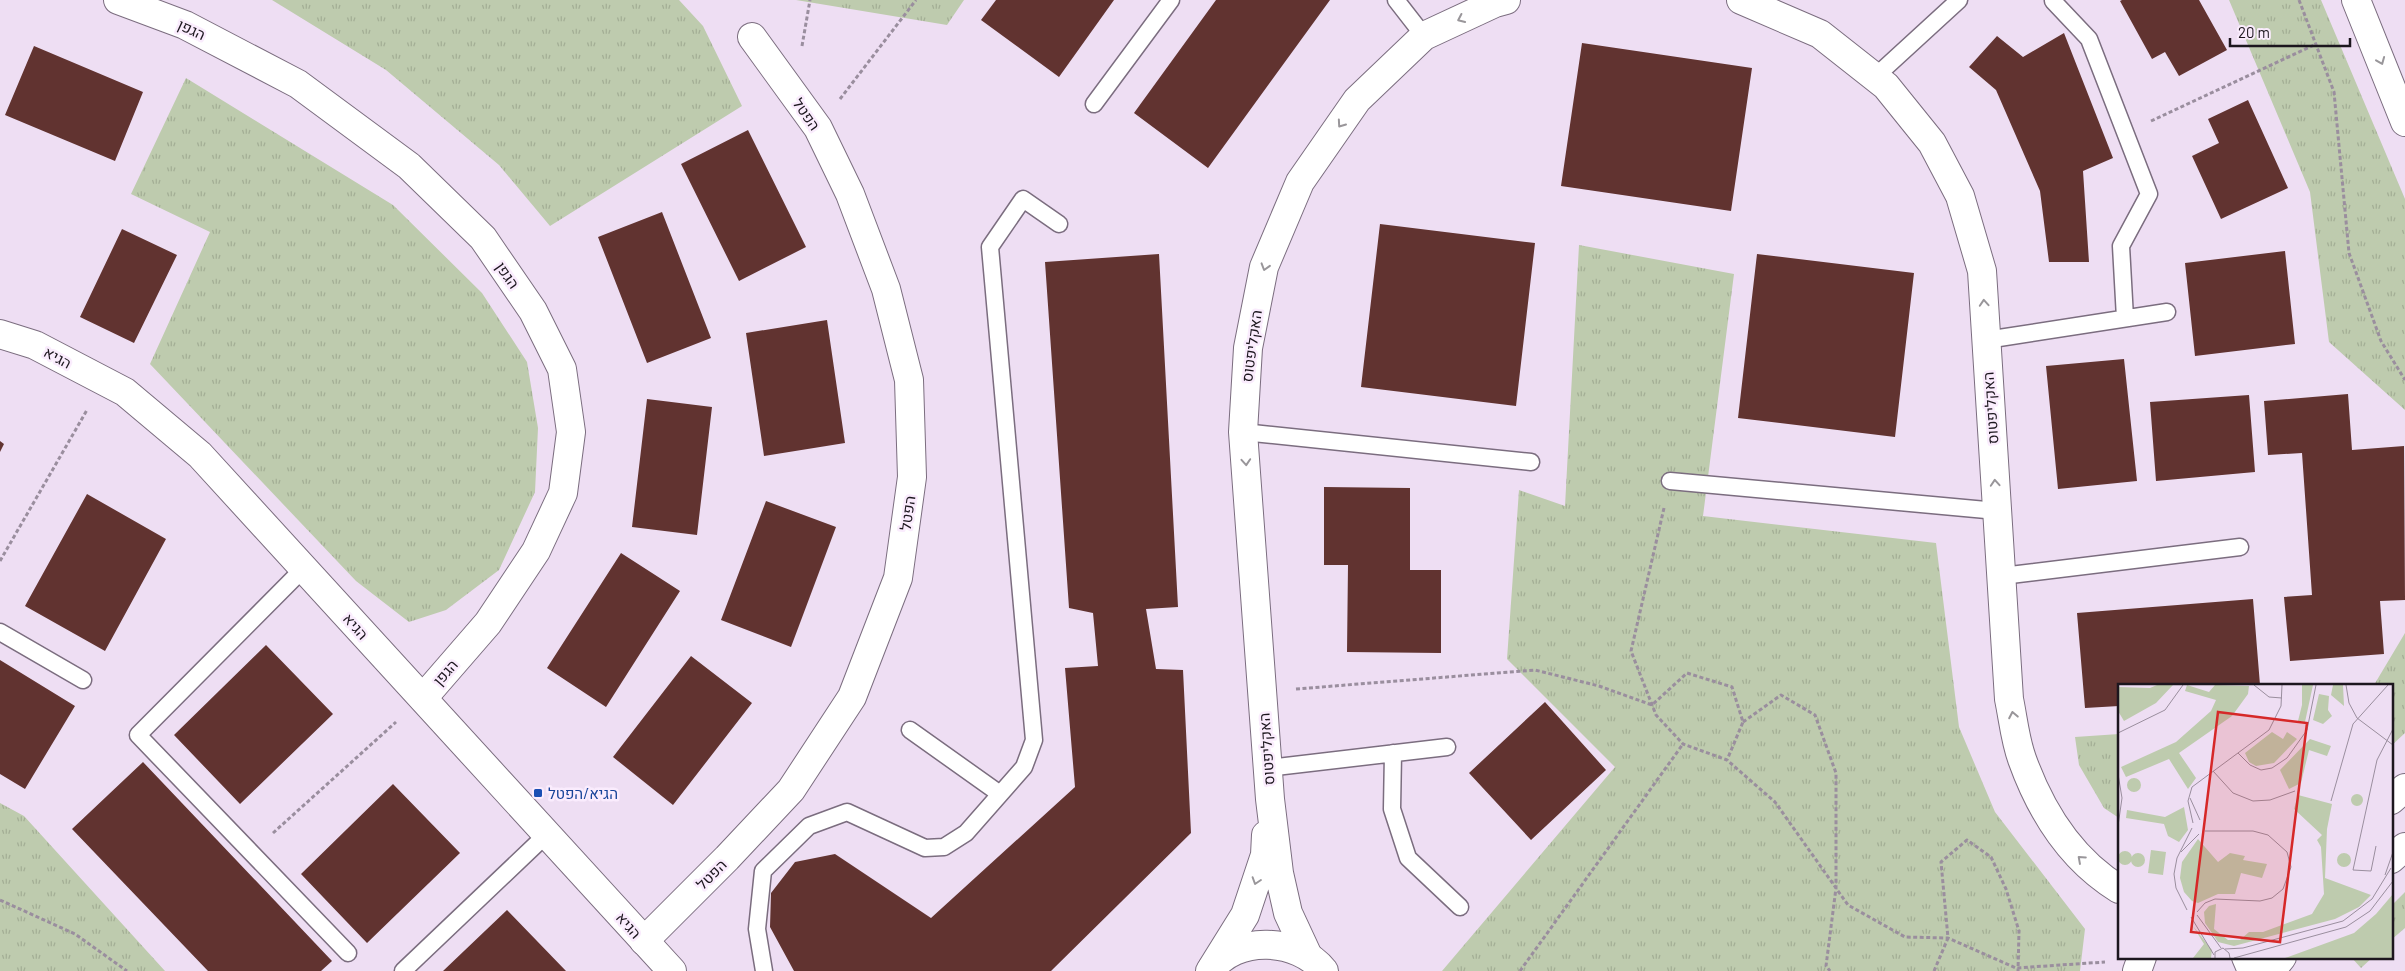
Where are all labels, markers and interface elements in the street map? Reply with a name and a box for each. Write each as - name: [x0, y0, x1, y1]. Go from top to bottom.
- one-way arrow: [1457, 12, 1466, 23]
- street label: הגפן: [175, 15, 209, 43]
- scale bar: [2230, 15, 2350, 47]
- text: 20 m: [2238, 23, 2270, 41]
- one-way arrow: [2375, 57, 2385, 65]
- street label: הפטל: [790, 94, 824, 134]
- one-way arrow: [1338, 118, 1347, 128]
- street label: הגפן: [492, 258, 524, 292]
- one-way arrow: [1261, 262, 1271, 270]
- one-way arrow: [1978, 299, 1989, 307]
- street label: האקליפטוס: [1237, 309, 1265, 383]
- street label: הגיא: [41, 342, 75, 372]
- street label: האקליפטוס: [1978, 371, 2002, 445]
- one-way arrow: [1240, 458, 1251, 466]
- one-way arrow: [1990, 479, 2001, 487]
- street label: הפטל: [896, 494, 918, 532]
- street label: הגיא: [340, 609, 372, 643]
- street label: הגפן: [429, 655, 461, 689]
- inset map: [2118, 684, 2392, 958]
- one-way arrow: [2008, 710, 2018, 719]
- street label: האקליפטוס: [1254, 712, 1278, 786]
- place label: הגיא/הפטל: [548, 784, 618, 802]
- marker: הגיא/הפטל: [532, 787, 544, 799]
- street label: הפטל: [692, 855, 730, 893]
- one-way arrow: [2078, 856, 2087, 865]
- one-way arrow: [1252, 876, 1262, 885]
- street label: הגיא: [613, 908, 645, 942]

